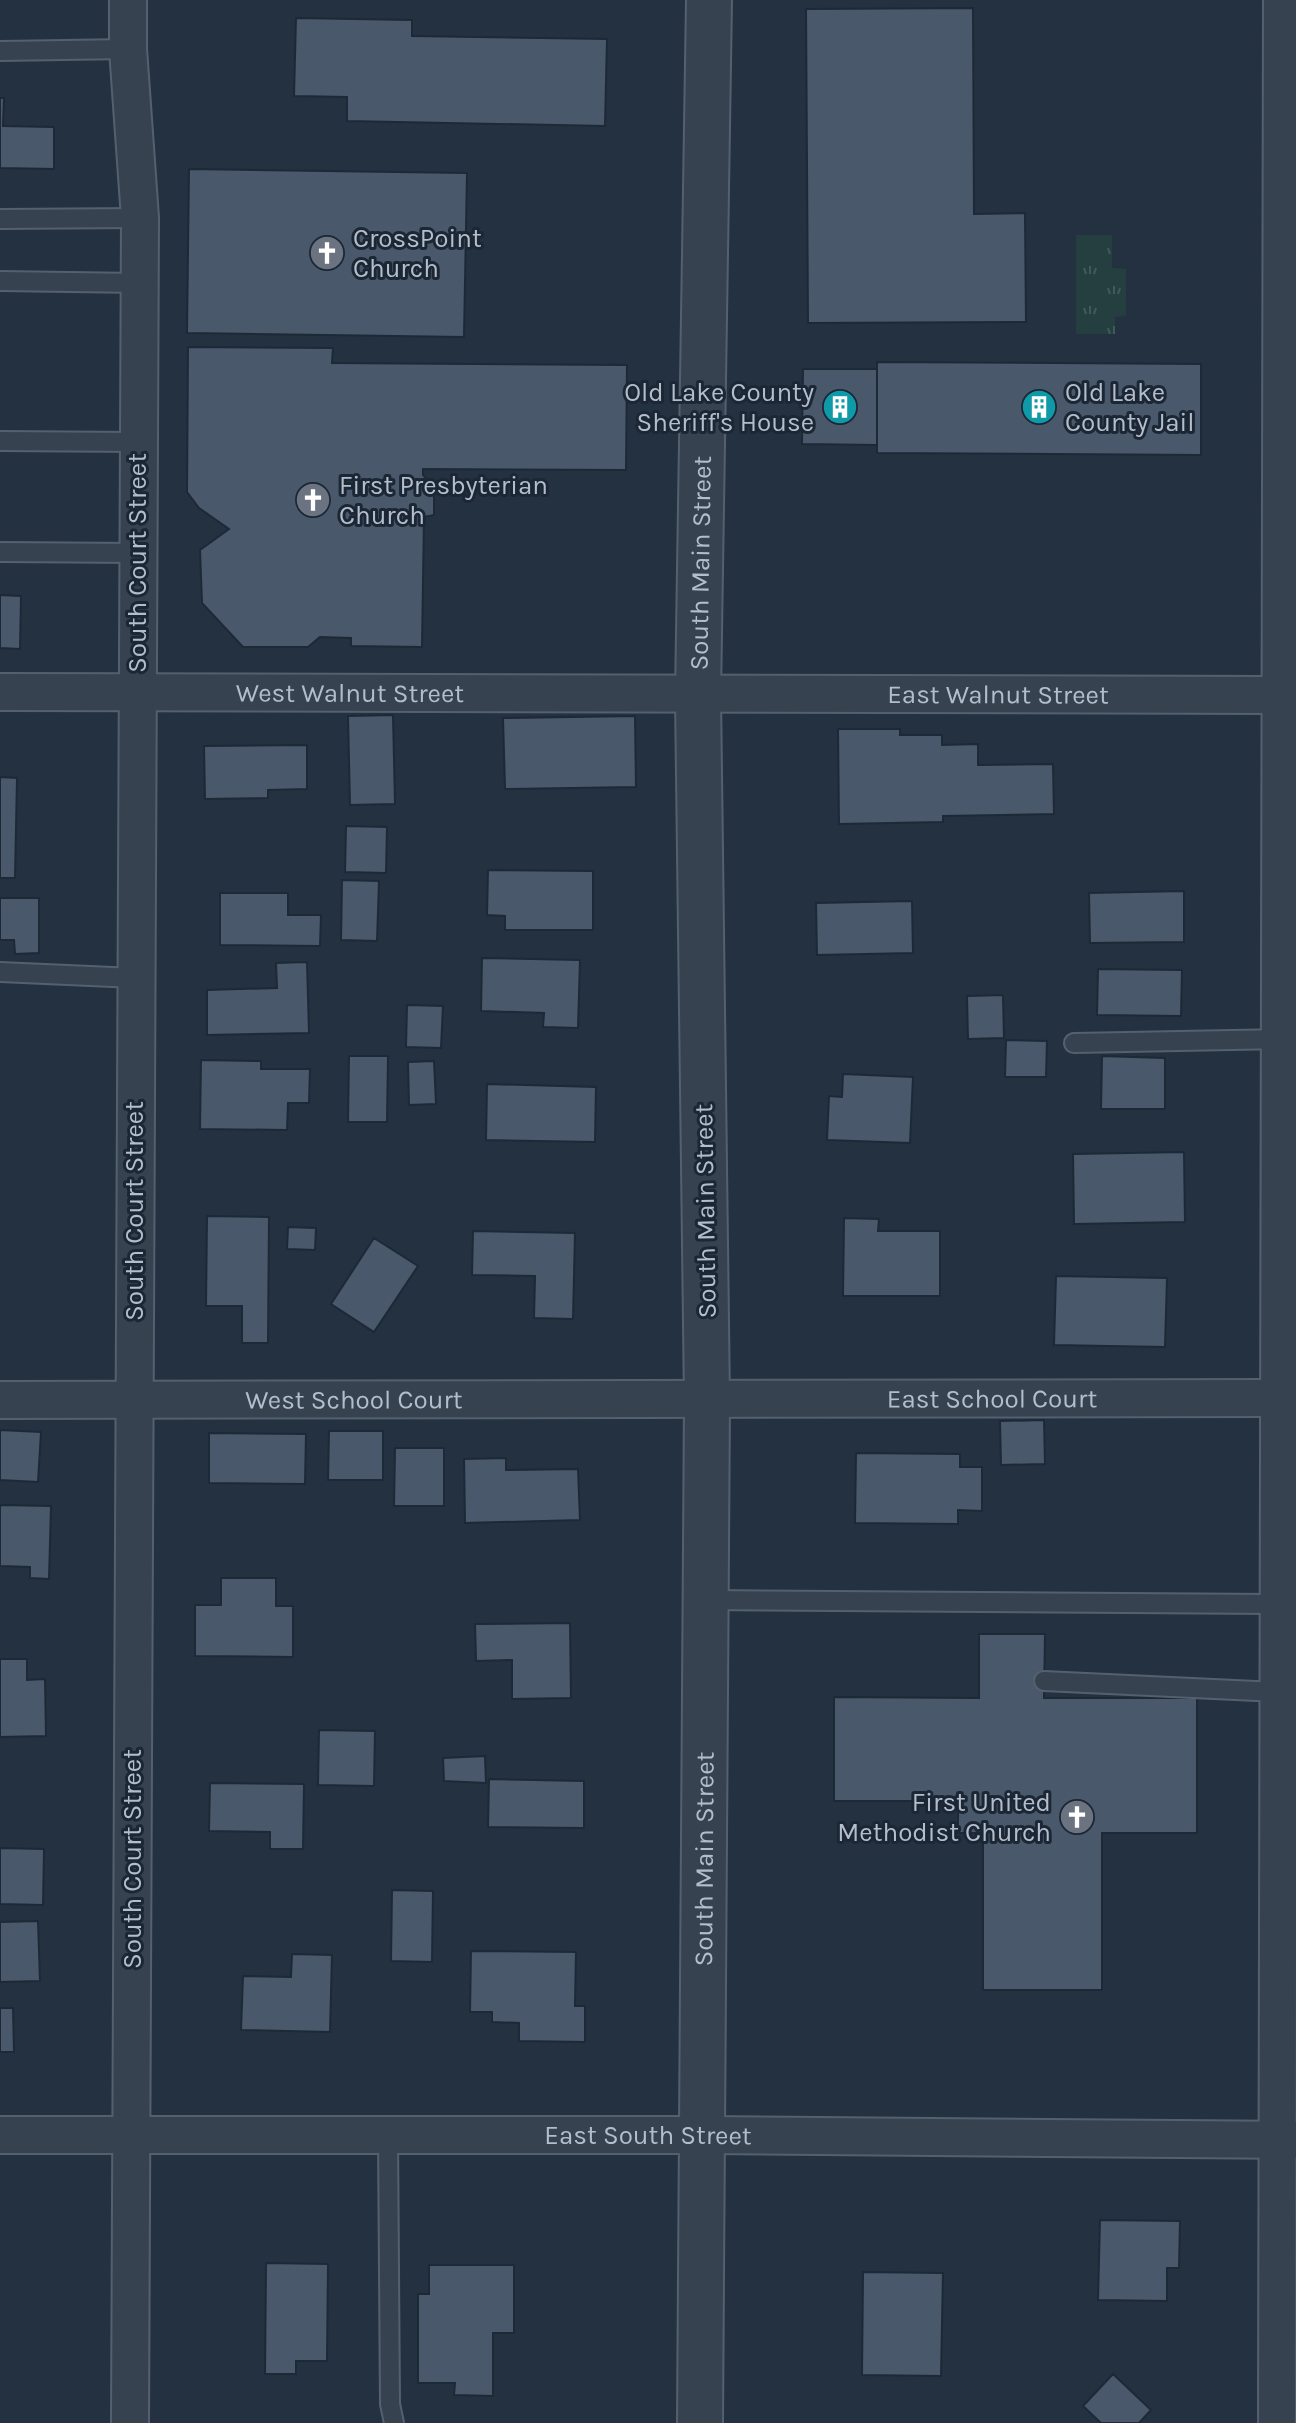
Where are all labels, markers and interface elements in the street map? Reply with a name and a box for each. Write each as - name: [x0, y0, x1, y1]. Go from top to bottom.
- place label: CrossPoint Church: [353, 223, 482, 284]
- church icon: CrossPoint Church: [308, 234, 346, 272]
- place label: Old Lake County Sheriff's House: [624, 377, 814, 438]
- place label: Old Lake County Jail: [1065, 377, 1194, 438]
- building icon: Old Lake County Sheriff's House: [821, 388, 859, 426]
- building icon: Old Lake County Jail: [1020, 388, 1058, 426]
- street label: South Court Street: [122, 453, 153, 673]
- street label: South Main Street: [683, 455, 718, 671]
- place label: First Presbyterian Church: [339, 470, 548, 531]
- church icon: First Presbyterian Church: [294, 481, 332, 519]
- street label: West Walnut Street: [236, 678, 464, 709]
- street label: East Walnut Street: [887, 679, 1109, 711]
- street label: South Court Street: [119, 1101, 150, 1321]
- street label: South Main Street: [688, 1103, 723, 1319]
- street label: East School Court: [887, 1383, 1097, 1415]
- street label: West School Court: [245, 1384, 463, 1416]
- street label: South Court Street: [117, 1749, 148, 1969]
- street label: South Main Street: [688, 1751, 721, 1967]
- place label: First United Methodist Church: [837, 1787, 1051, 1848]
- church icon: First United Methodist Church: [1058, 1798, 1096, 1836]
- street label: East South Street: [544, 2120, 752, 2151]

